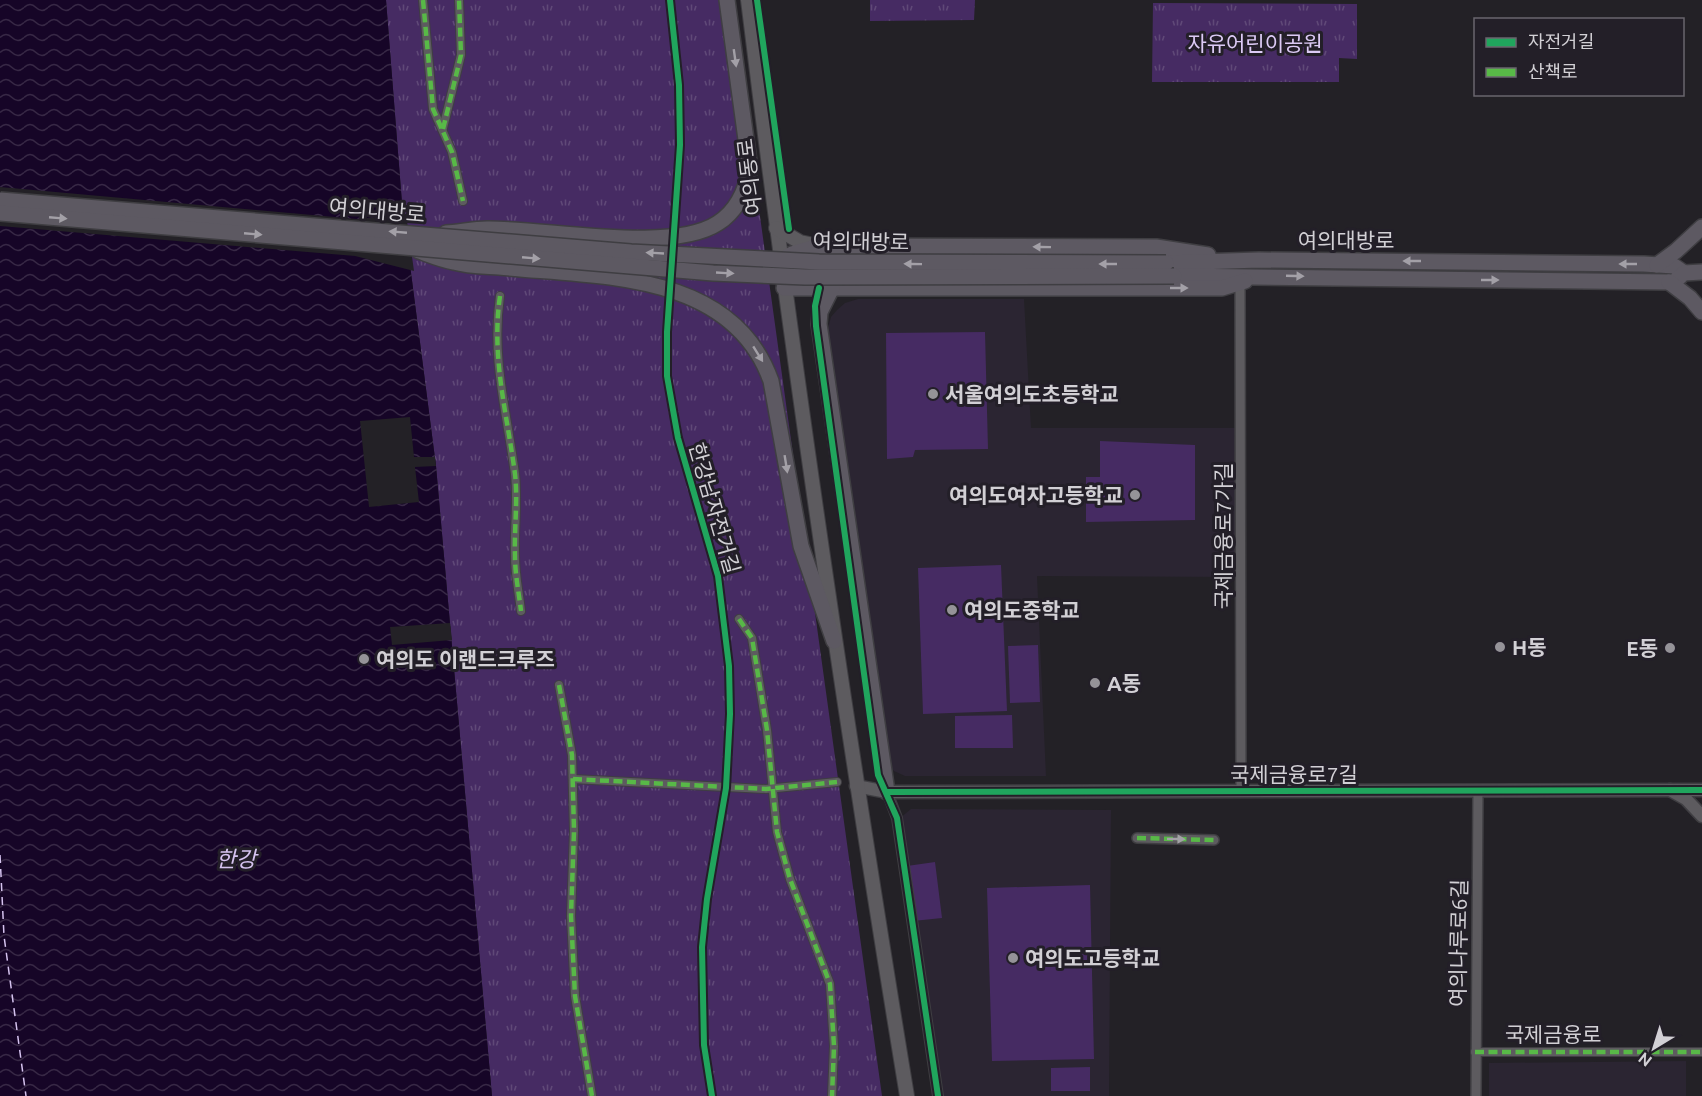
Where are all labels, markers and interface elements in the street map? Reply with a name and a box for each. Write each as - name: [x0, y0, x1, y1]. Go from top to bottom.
- legend: [1474, 18, 1684, 96]
- park label: 자유어린이공원: [1187, 31, 1323, 55]
- text: 자전거길: [1528, 31, 1594, 51]
- one-way arrow: [731, 48, 740, 67]
- text: 산책로: [1528, 61, 1578, 81]
- street label: 여의동로: [732, 137, 766, 217]
- street label: 여의대방로: [328, 194, 426, 226]
- one-way arrow: [49, 213, 68, 223]
- one-way arrow: [388, 228, 407, 237]
- street label: 여의대방로: [812, 228, 910, 254]
- street label: 여의대방로: [1298, 228, 1394, 252]
- one-way arrow: [243, 229, 262, 239]
- one-way arrow: [1032, 243, 1051, 252]
- one-way arrow: [645, 249, 664, 258]
- one-way arrow: [521, 253, 540, 262]
- one-way arrow: [1402, 257, 1421, 266]
- one-way arrow: [903, 259, 922, 269]
- one-way arrow: [1098, 259, 1117, 268]
- one-way arrow: [1618, 259, 1637, 269]
- one-way arrow: [715, 269, 734, 278]
- one-way arrow: [1286, 271, 1305, 280]
- one-way arrow: [1481, 275, 1500, 285]
- one-way arrow: [1169, 283, 1188, 293]
- one-way arrow: [753, 346, 764, 362]
- place label: 서울여의도초등학교: [945, 382, 1119, 406]
- marker: 서울여의도초등학교: [926, 387, 940, 401]
- street label: 한강남자전거길: [685, 440, 745, 576]
- one-way arrow: [781, 455, 790, 474]
- street label: 국제금융로7가길: [1211, 462, 1235, 610]
- place label: 여의도여자고등학교: [949, 483, 1123, 507]
- marker: 여의도여자고등학교: [1128, 488, 1142, 502]
- place label: 여의도중학교: [964, 598, 1080, 622]
- marker: 여의도중학교: [945, 603, 959, 617]
- place label: H동: [1512, 635, 1547, 659]
- place label: E동: [1626, 636, 1658, 660]
- marker: H동: [1493, 640, 1507, 654]
- marker: E동: [1663, 641, 1677, 655]
- place label: 여의도 이랜드크루즈: [376, 647, 555, 671]
- marker: 여의도 이랜드크루즈: [357, 652, 371, 666]
- place label: A동: [1107, 671, 1141, 695]
- marker: A동: [1088, 676, 1102, 690]
- street label: 국제금융로7길: [1230, 762, 1358, 786]
- one-way arrow: [1166, 834, 1185, 844]
- water label: 한강: [216, 846, 259, 871]
- street label: 여의나루로6길: [1445, 879, 1471, 1007]
- place label: 여의도고등학교: [1025, 946, 1160, 970]
- marker: 여의도고등학교: [1006, 951, 1020, 965]
- north arrow: [1624, 1018, 1684, 1078]
- street label: 국제금융로: [1505, 1022, 1601, 1046]
- text: N: [1635, 1049, 1655, 1071]

